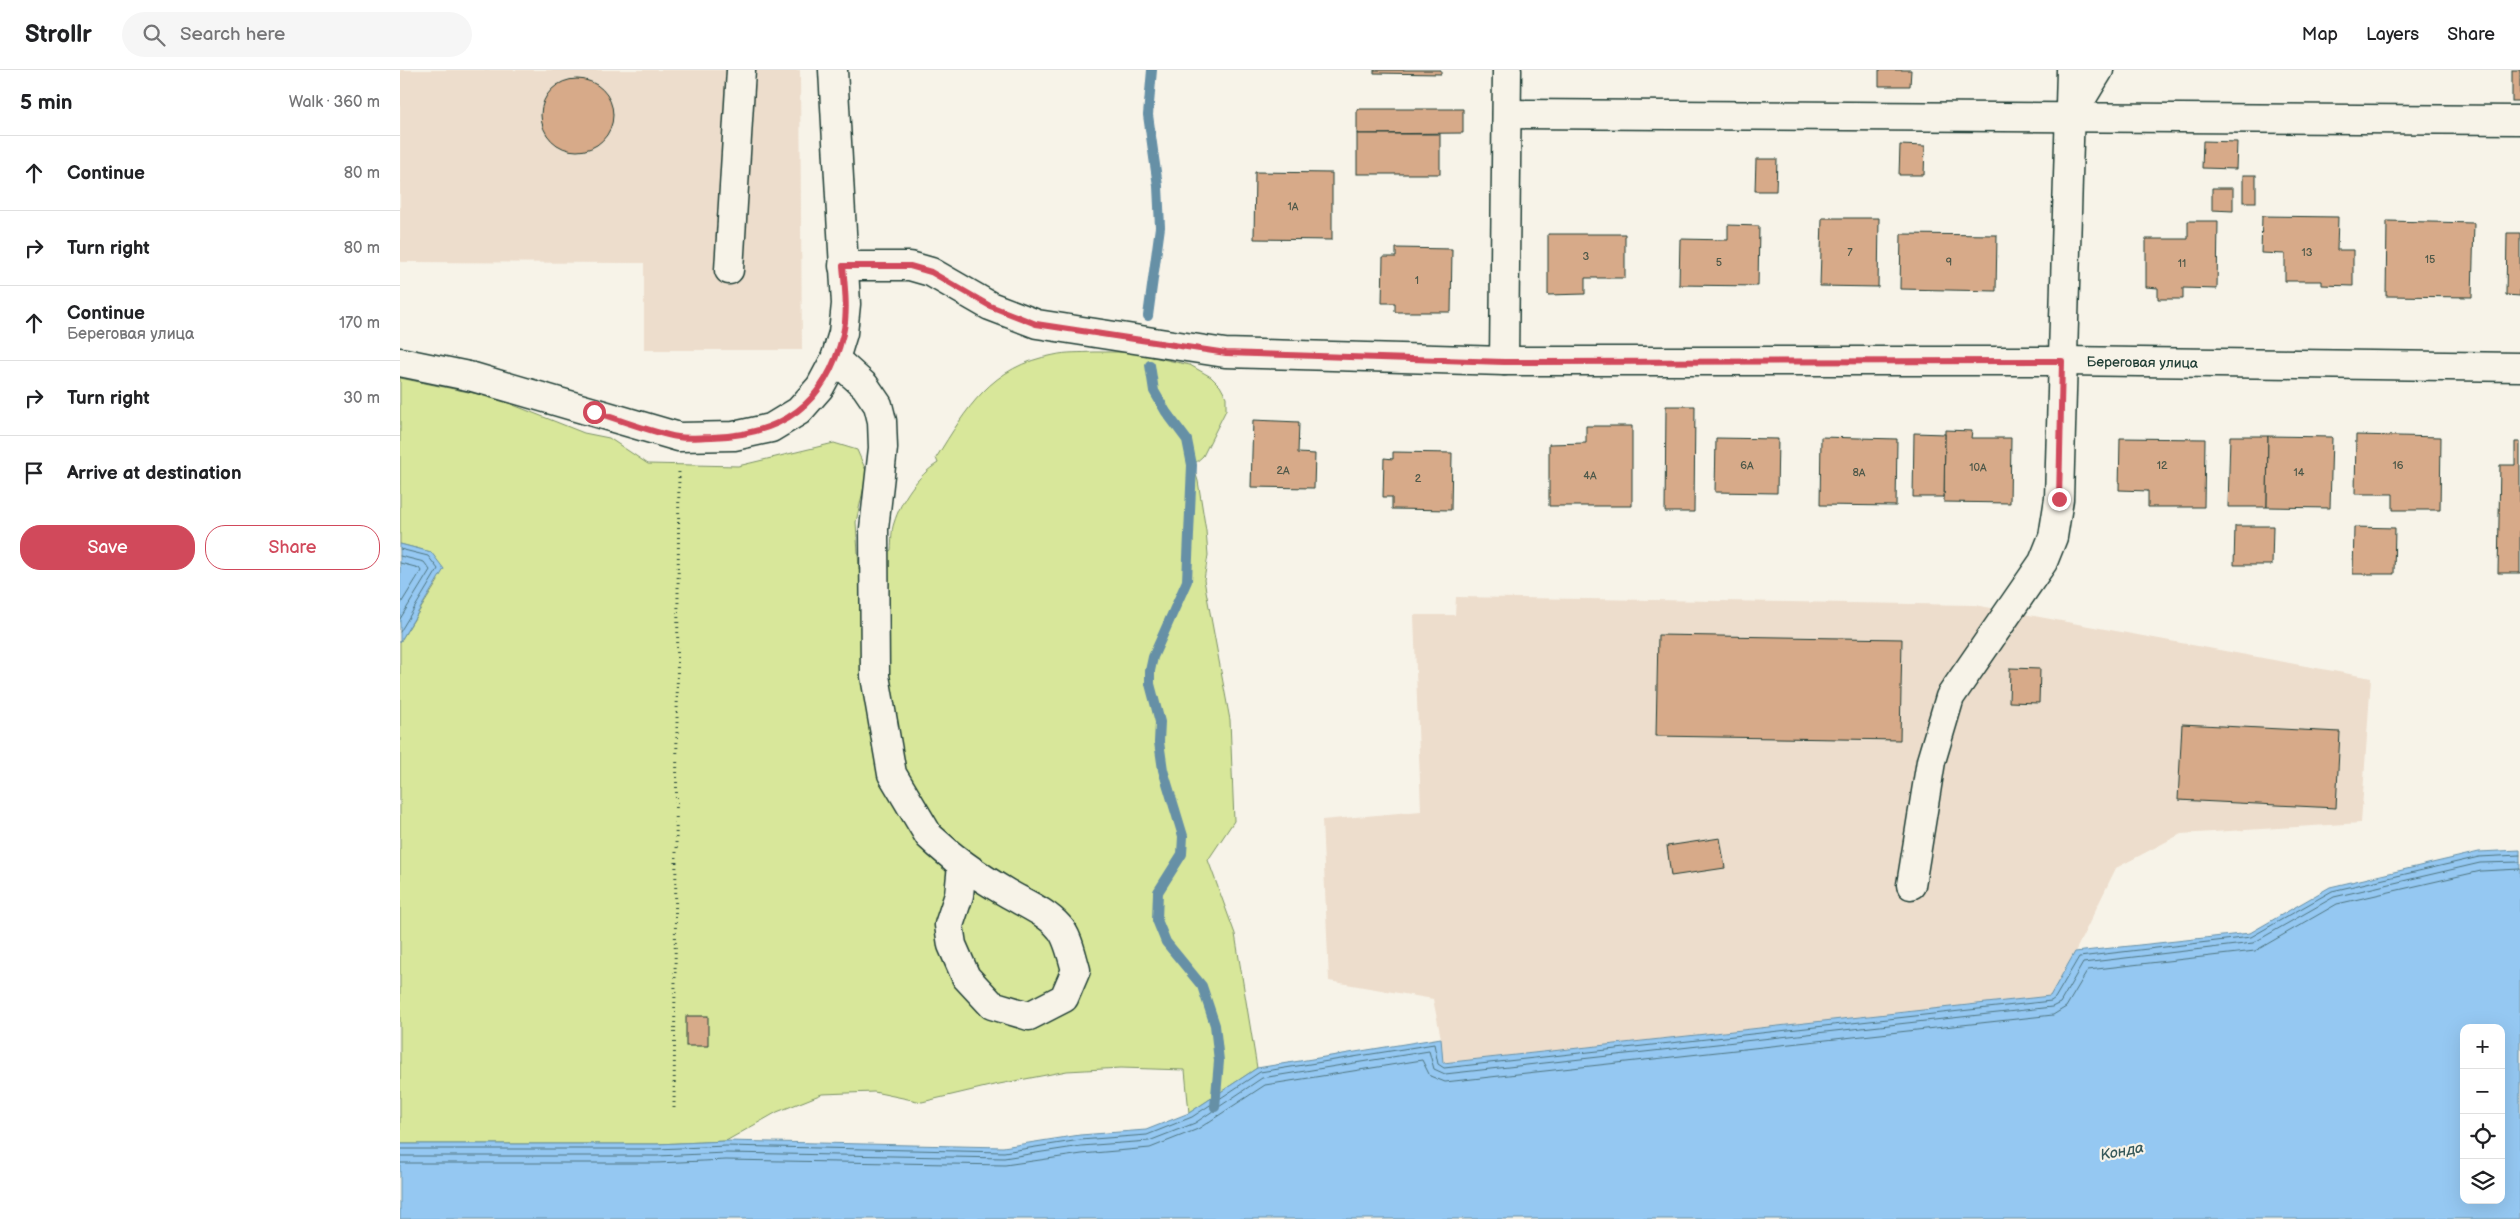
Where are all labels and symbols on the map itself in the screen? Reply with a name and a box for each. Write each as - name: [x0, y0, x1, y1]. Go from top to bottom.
- house number: 1А: [1288, 200, 1299, 213]
- house number: 7: [1847, 246, 1853, 259]
- house number: 13: [2301, 246, 2313, 259]
- house number: 3: [1583, 250, 1590, 263]
- house number: 15: [2425, 253, 2435, 266]
- house number: 5: [1716, 256, 1722, 269]
- house number: 9: [1946, 256, 1952, 269]
- house number: 11: [2178, 257, 2186, 270]
- house number: 1: [1415, 274, 1419, 287]
- street label: Береговая улица: [2086, 353, 2199, 372]
- route start: [583, 401, 606, 424]
- house number: 6А: [1740, 459, 1754, 472]
- house number: 12: [2157, 459, 2168, 472]
- house number: 16: [2393, 459, 2404, 472]
- house number: 10А: [1969, 461, 1987, 474]
- house number: 2А: [1276, 464, 1290, 477]
- house number: 8А: [1852, 466, 1866, 479]
- house number: 14: [2294, 466, 2305, 479]
- house number: 4А: [1583, 469, 1597, 482]
- house number: 2: [1415, 472, 1422, 485]
- route end: [2048, 488, 2071, 511]
- water label: Конда: [2099, 1138, 2146, 1165]

